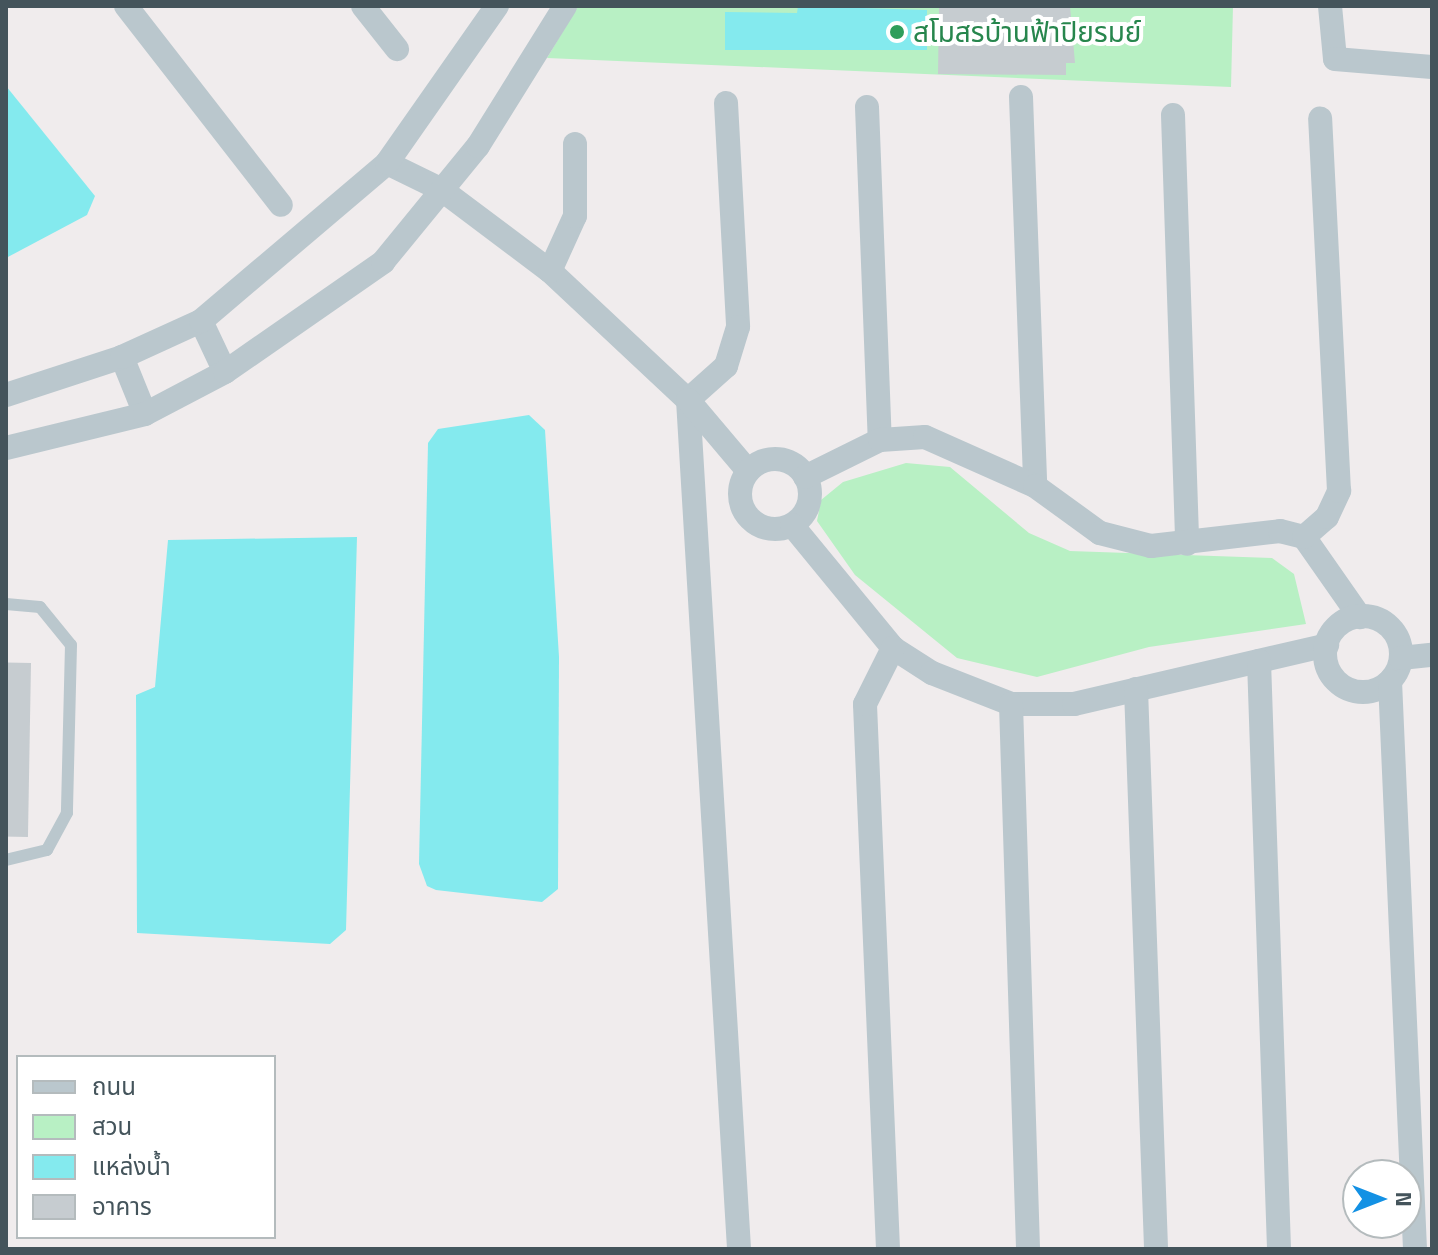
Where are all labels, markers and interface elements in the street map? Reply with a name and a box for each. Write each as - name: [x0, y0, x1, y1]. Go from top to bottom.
- place label: สโมสรบ้านฟ้าปิยรมย์: [913, 15, 1141, 49]
- marker: สโมสรบ้านฟ้าปิยรมย์: [888, 23, 906, 41]
- legend: [16, 1055, 276, 1239]
- text: ถนน: [92, 1068, 136, 1104]
- text: สวน: [92, 1108, 132, 1144]
- text: แหล่งน้ำ: [92, 1148, 171, 1184]
- north arrow: [1342, 1159, 1422, 1239]
- text: อาคาร: [92, 1188, 152, 1224]
- text: N: [1387, 1191, 1421, 1207]

